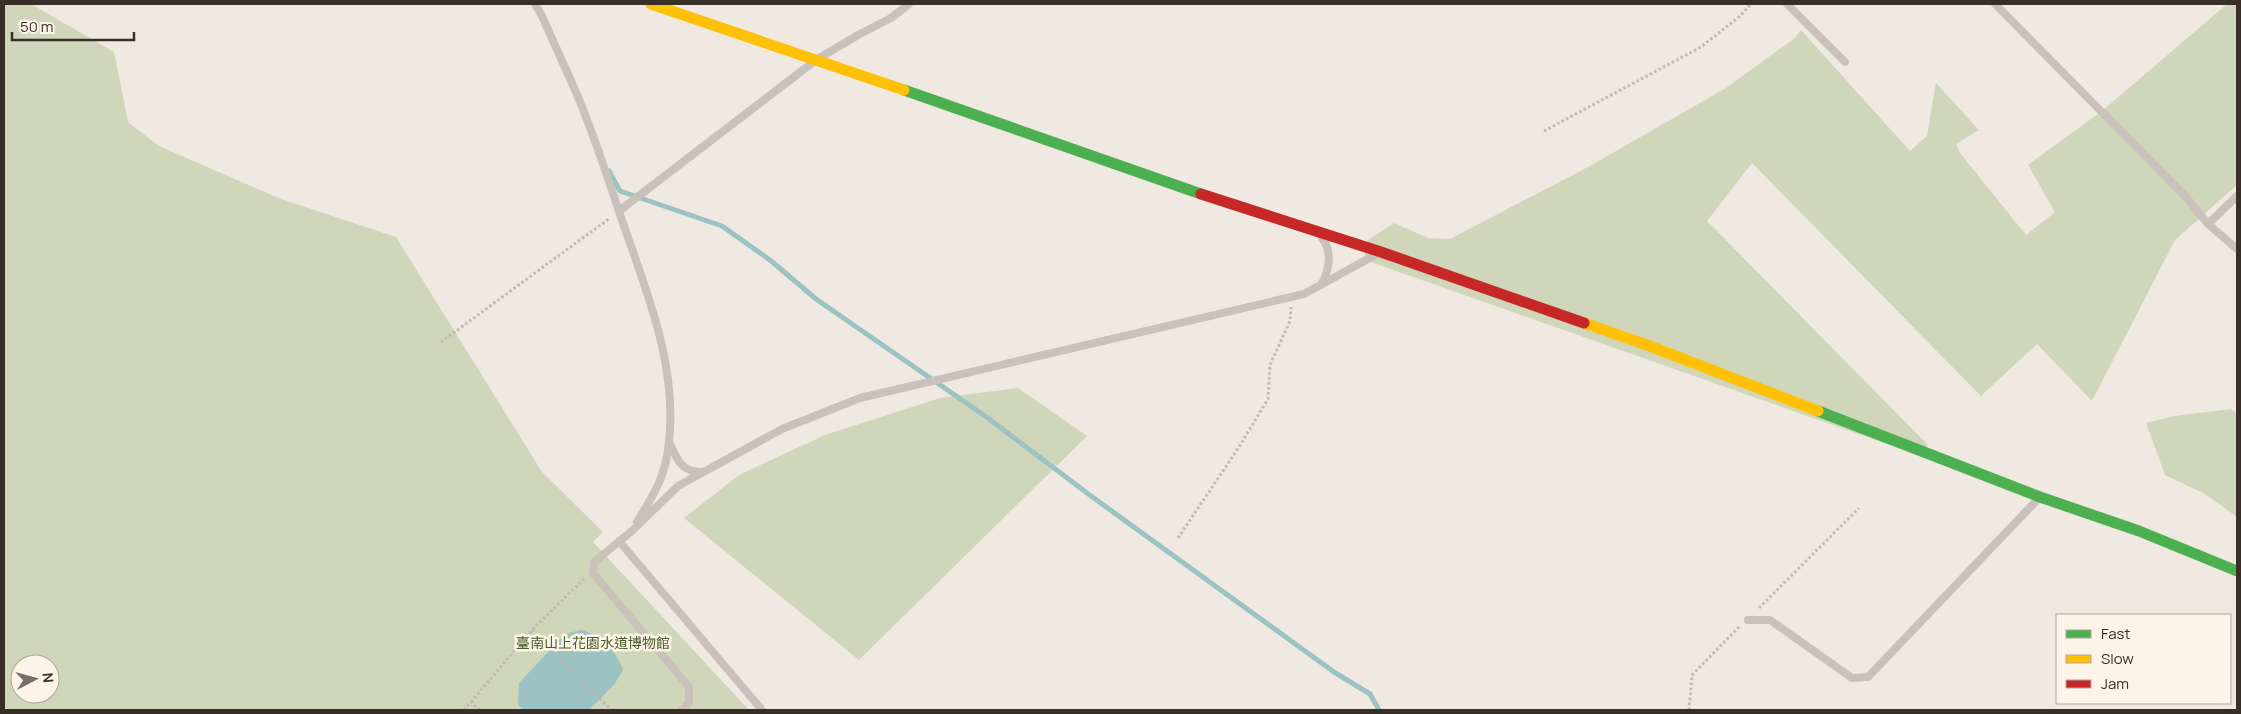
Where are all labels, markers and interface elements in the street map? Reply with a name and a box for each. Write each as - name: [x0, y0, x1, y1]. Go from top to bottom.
- scale bar: [12, 10, 135, 42]
- text: 50 m: [20, 16, 54, 37]
- legend: [2056, 614, 2231, 704]
- text: Fast: [2101, 623, 2130, 644]
- park label: 臺南山上花園水道博物館: [516, 633, 670, 652]
- text: Slow: [2101, 648, 2134, 669]
- north arrow: [10, 654, 60, 704]
- text: N: [38, 672, 58, 684]
- text: Jam: [2101, 673, 2129, 694]

